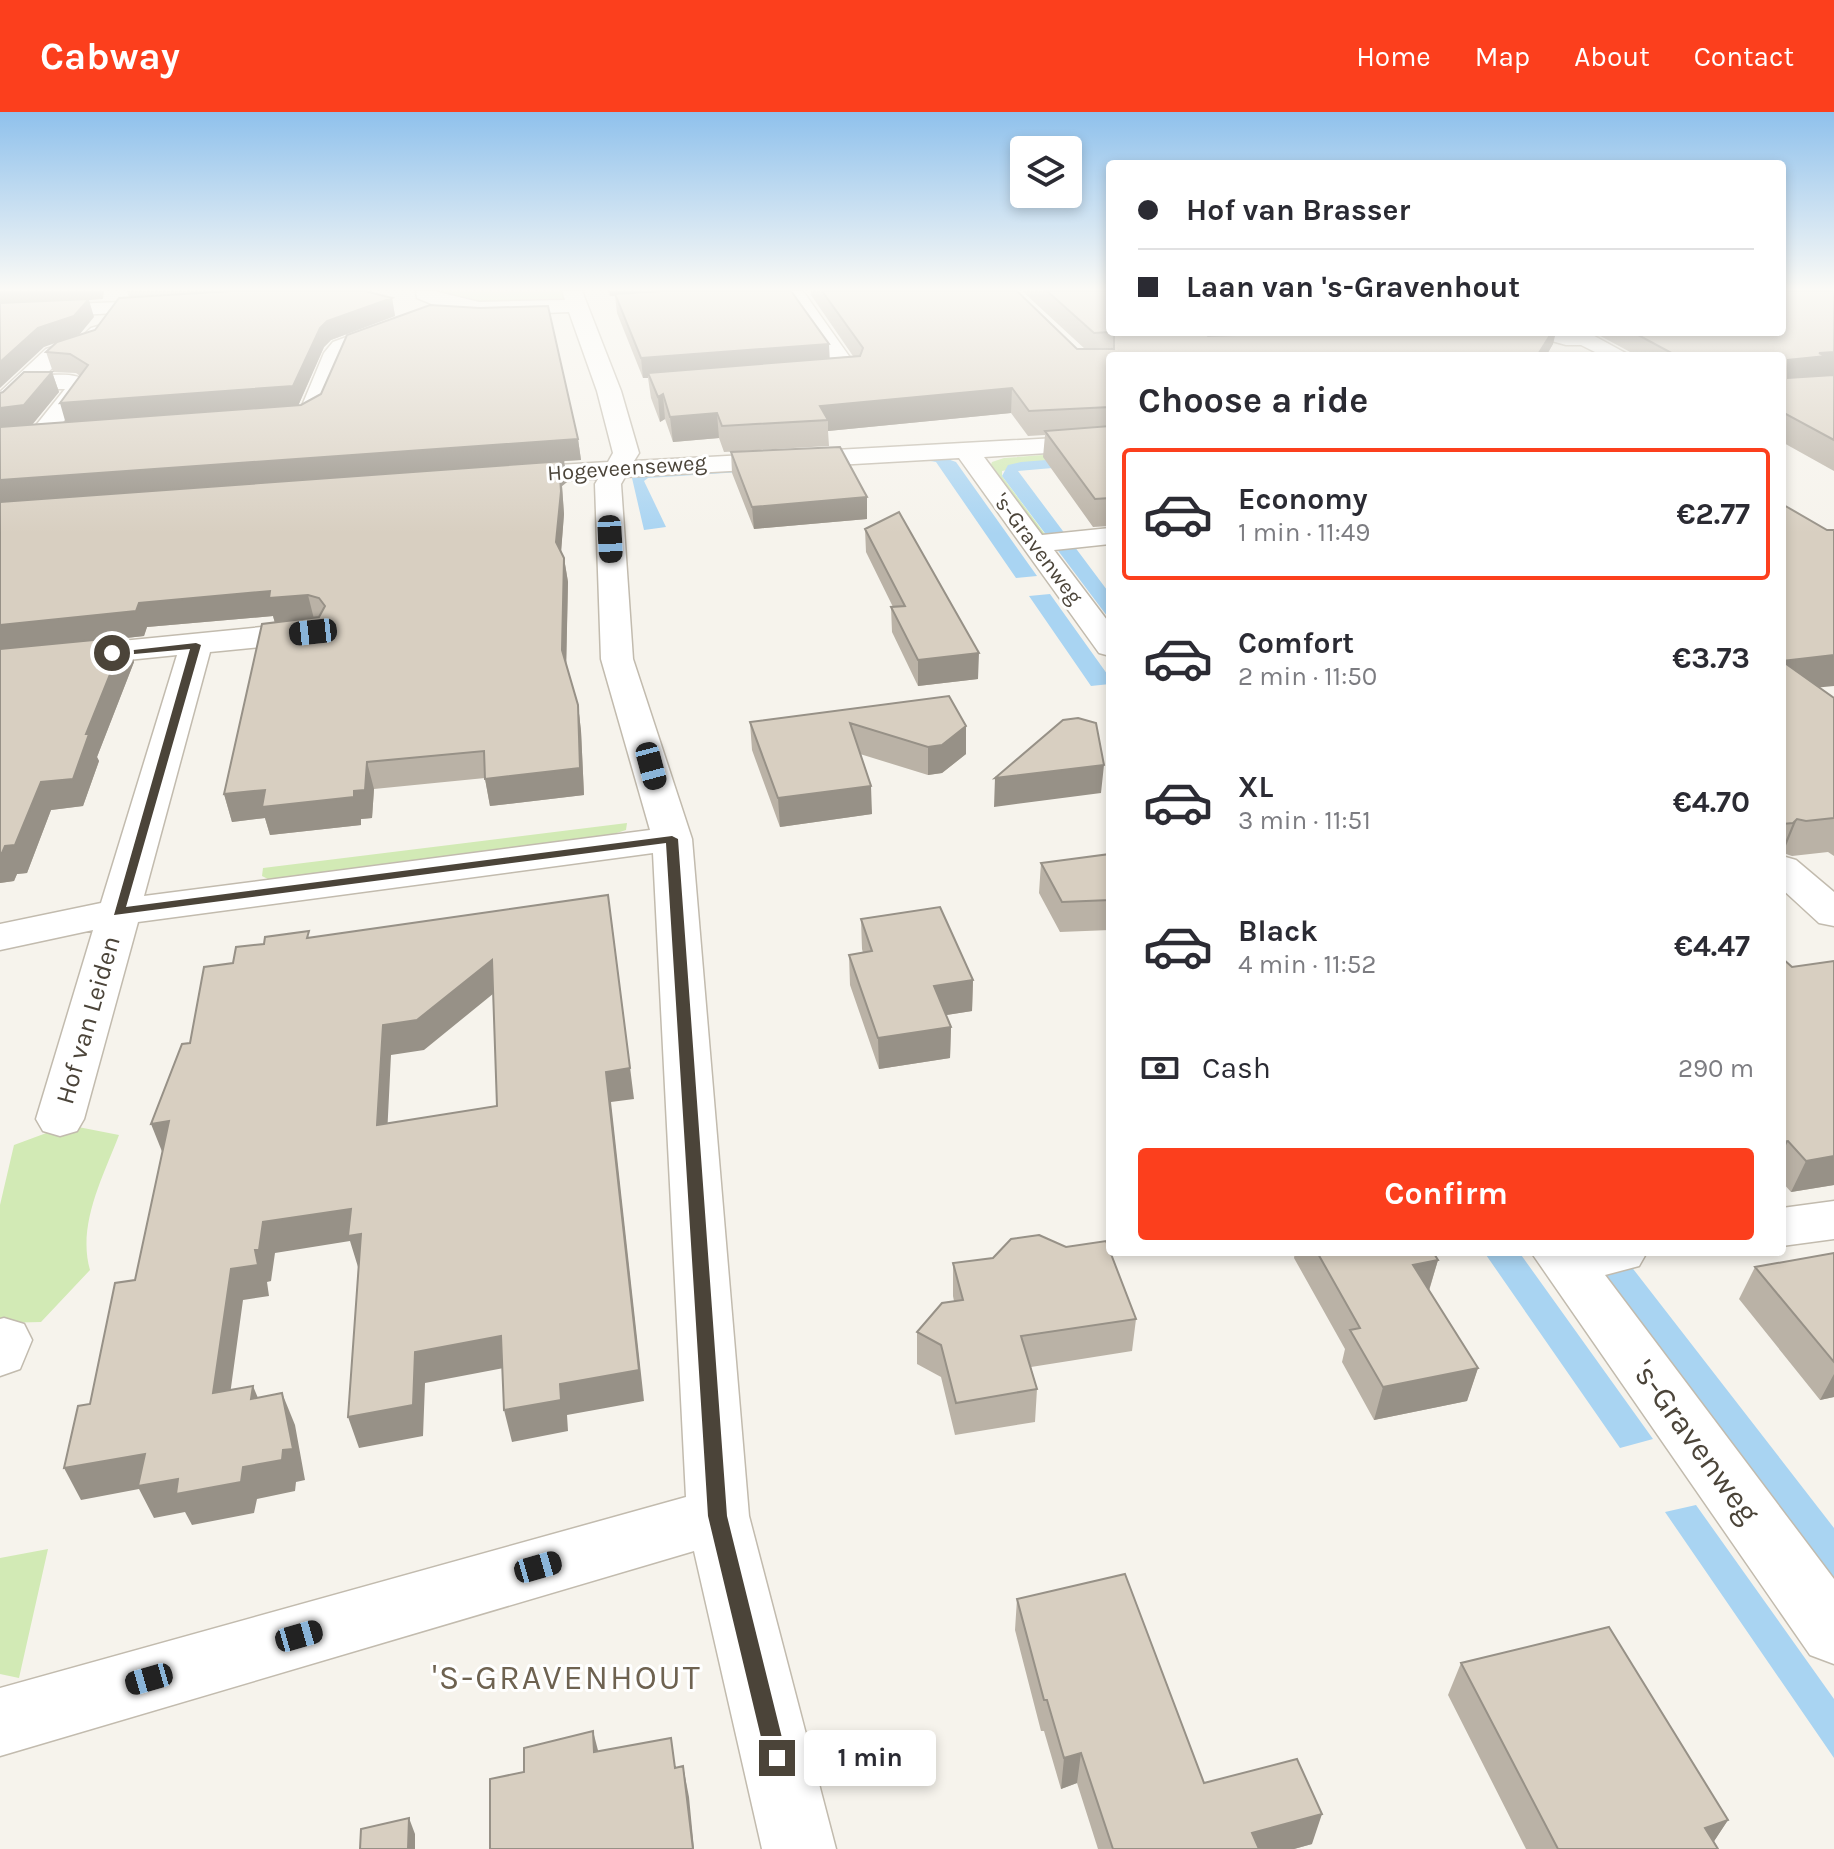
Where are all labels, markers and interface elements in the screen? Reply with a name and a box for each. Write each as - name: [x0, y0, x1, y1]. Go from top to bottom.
- text: Cabway: [40, 34, 180, 79]
- text: Home: [1356, 40, 1431, 73]
- text: Map: [1475, 40, 1530, 73]
- text: About: [1574, 40, 1650, 73]
- text: Contact: [1694, 40, 1794, 73]
- map controls: [1010, 136, 1082, 208]
- button: layers: [1010, 136, 1082, 208]
- text: Hof van Brasser: [1186, 192, 1410, 228]
- text: Laan van 's-Gravenhout: [1186, 269, 1520, 305]
- text: Choose a ride: [1138, 379, 1368, 421]
- street label: Hogeveenseweg: [546, 449, 708, 487]
- icon: car: [1142, 478, 1214, 550]
- text: Economy: [1238, 481, 1368, 517]
- street label: 's-Gravenweg: [988, 489, 1088, 610]
- text: €2.77: [1677, 496, 1750, 532]
- car: [597, 514, 623, 564]
- text: 1 min · 11:49: [1238, 517, 1370, 548]
- car: [288, 618, 338, 646]
- icon: car: [1142, 622, 1214, 694]
- text: Comfort: [1238, 625, 1354, 661]
- route start: [94, 635, 130, 671]
- text: €3.73: [1672, 640, 1750, 676]
- text: 2 min · 11:50: [1238, 661, 1377, 692]
- car: [633, 740, 669, 792]
- icon: car: [1142, 766, 1214, 838]
- text: XL: [1238, 769, 1273, 805]
- text: €4.70: [1673, 784, 1750, 820]
- text: 3 min · 11:51: [1238, 805, 1371, 836]
- icon: car: [1142, 910, 1214, 982]
- text: Black: [1238, 913, 1318, 949]
- text: €4.47: [1674, 928, 1750, 964]
- street label: Hof van Leiden: [49, 932, 127, 1108]
- text: 4 min · 11:52: [1238, 949, 1376, 980]
- icon: cash: [1138, 1046, 1182, 1090]
- text: Cash: [1202, 1050, 1271, 1086]
- text: 290 m: [1678, 1053, 1754, 1084]
- button: Confirm: [1138, 1148, 1754, 1240]
- street label: 's-Gravenweg: [1625, 1354, 1767, 1530]
- car: [512, 1549, 564, 1585]
- car: [273, 1618, 325, 1654]
- district label: 'S-GRAVENHOUT: [432, 1658, 702, 1698]
- car: [123, 1661, 175, 1697]
- callout: 1 min: [805, 1730, 937, 1786]
- route end: [759, 1740, 795, 1776]
- text: 1 min: [837, 1742, 903, 1773]

